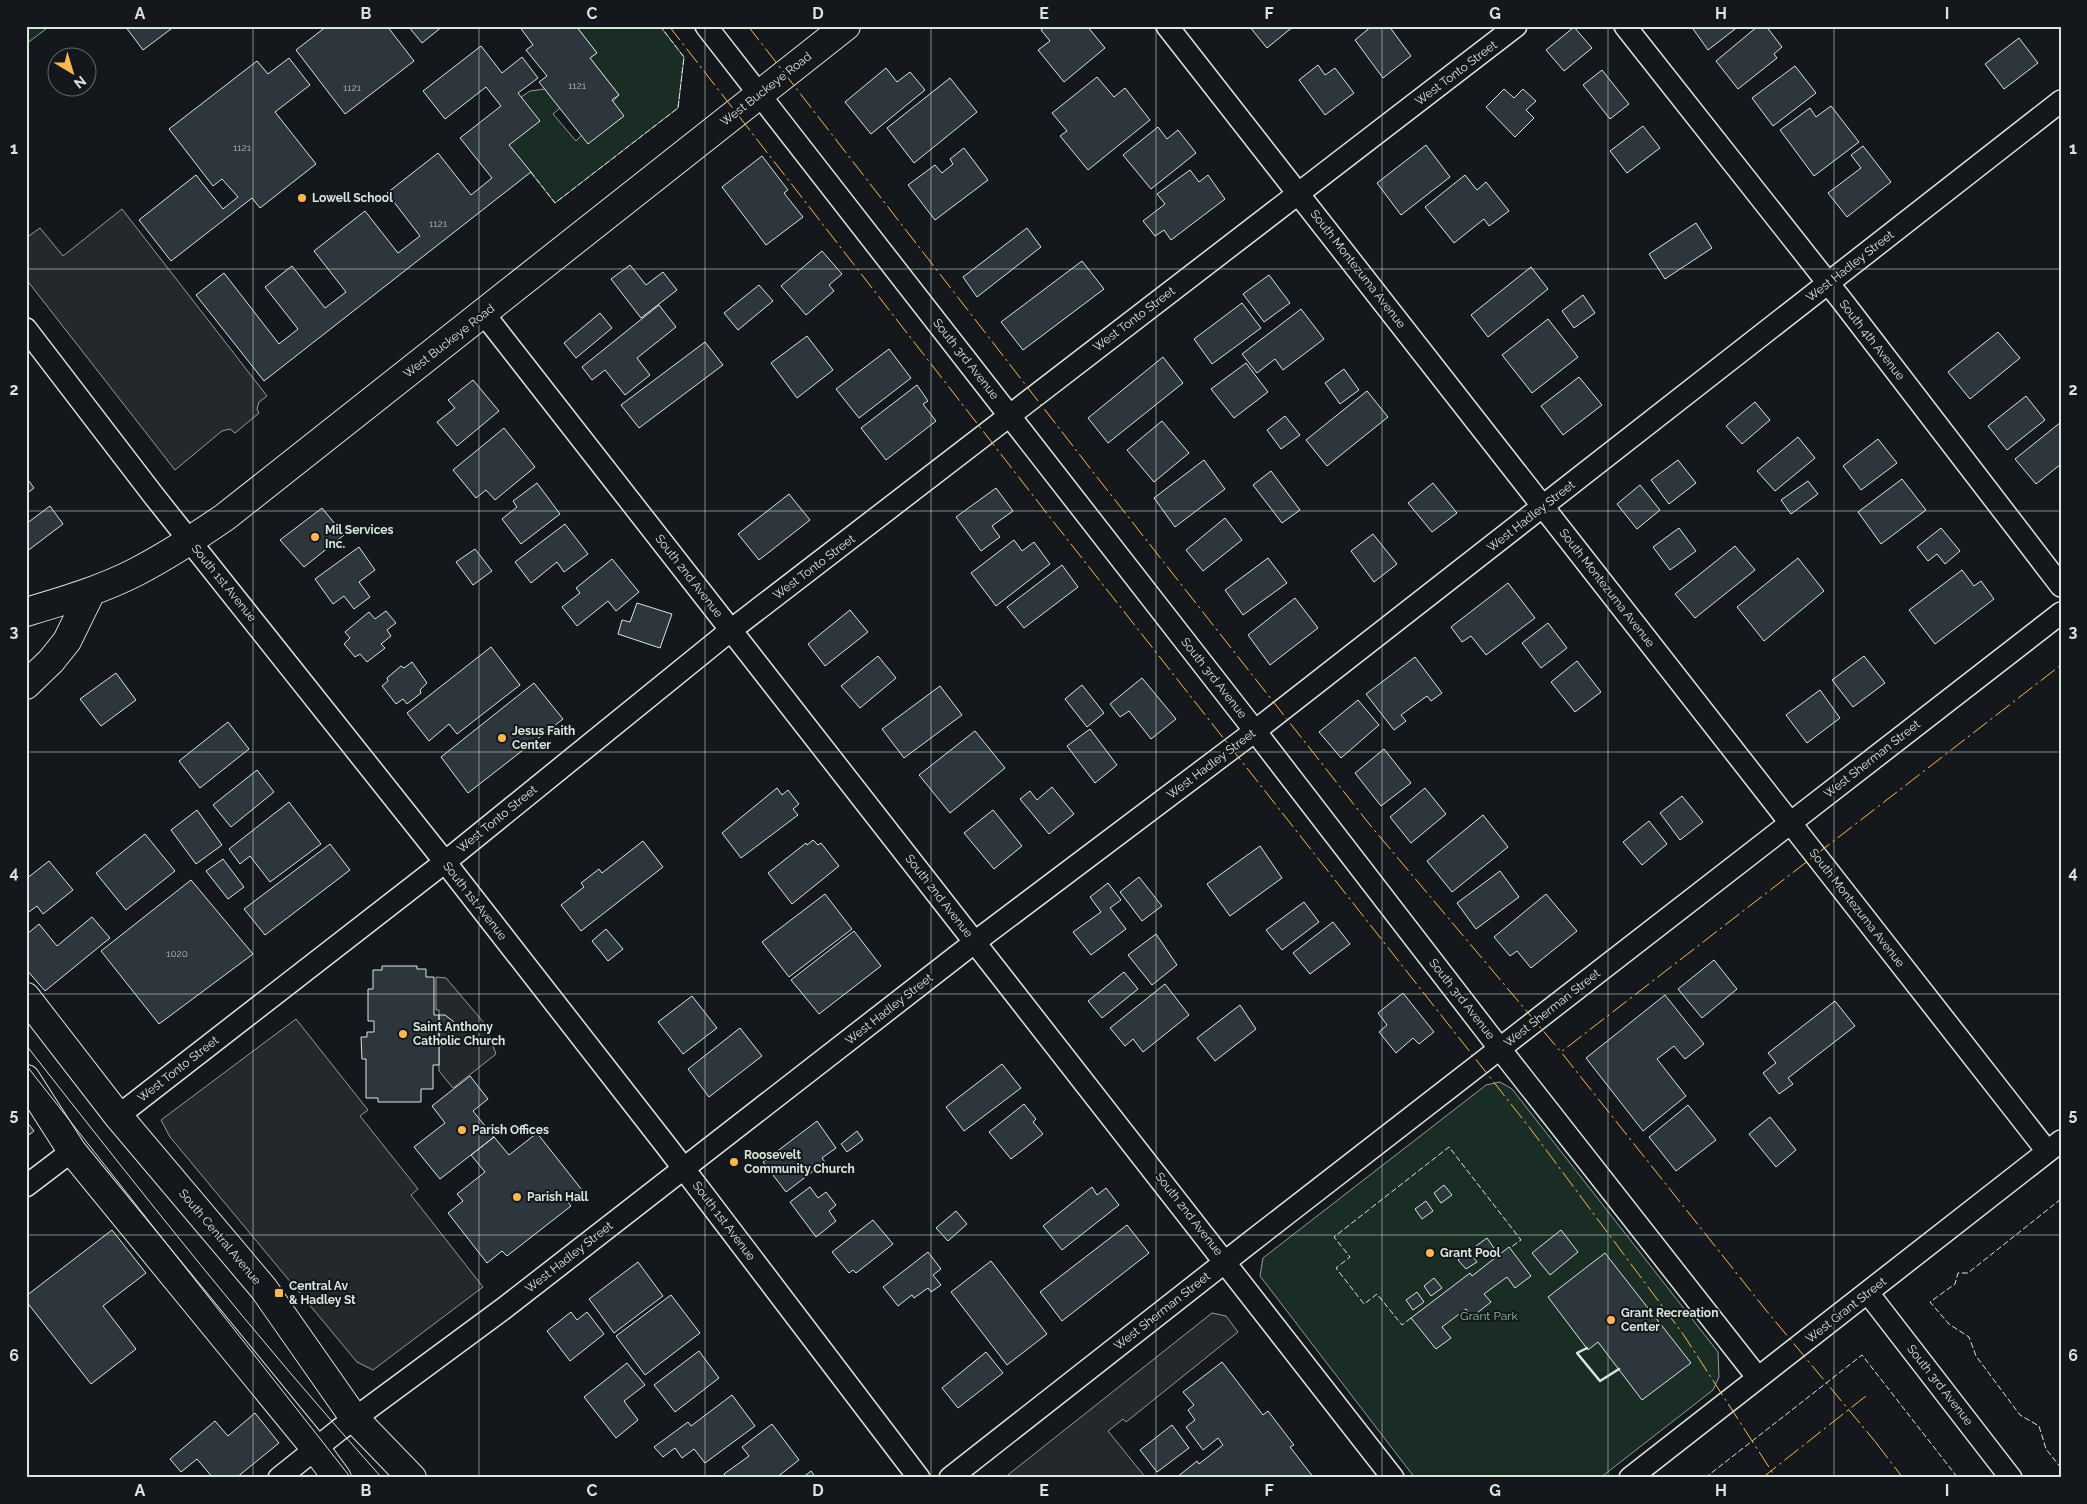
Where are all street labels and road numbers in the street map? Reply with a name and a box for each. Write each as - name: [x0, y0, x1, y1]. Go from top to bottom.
- street label: West Tonto Street: [1412, 38, 1500, 108]
- street label: West Buckeye Road: [718, 49, 814, 129]
- street label: South Montezuma Avenue: [1307, 207, 1409, 331]
- street label: West Hadley Street: [1803, 228, 1897, 304]
- street label: West Tonto Street: [1090, 284, 1178, 354]
- street label: South 4th Avenue: [1836, 297, 1908, 383]
- street label: West Buckeye Road: [401, 301, 497, 381]
- street label: South 3rd Avenue: [930, 316, 1002, 402]
- street label: West Hadley Street: [1484, 478, 1578, 554]
- street label: South Montezuma Avenue: [1556, 526, 1658, 650]
- street label: South 2nd Avenue: [652, 532, 726, 620]
- street label: West Tonto Street: [770, 532, 858, 602]
- street label: South 1st Avenue: [189, 542, 259, 624]
- street label: South 3rd Avenue: [1178, 635, 1250, 721]
- street label: West Sherman Street: [1821, 717, 1923, 801]
- street label: West Hadley Street: [1164, 726, 1258, 802]
- street label: West Tonto Street: [454, 782, 540, 856]
- street label: South Montezuma Avenue: [1806, 846, 1908, 970]
- street label: South 2nd Avenue: [902, 852, 976, 940]
- street label: South 1st Avenue: [440, 859, 510, 943]
- street label: South 3rd Avenue: [1426, 956, 1498, 1042]
- street label: West Sherman Street: [1501, 966, 1603, 1050]
- street label: West Hadley Street: [842, 971, 936, 1047]
- street label: West Tonto Street: [135, 1033, 221, 1105]
- street label: South 2nd Avenue: [1152, 1170, 1226, 1258]
- street label: South 1st Avenue: [690, 1179, 758, 1263]
- street label: South Central Avenue: [176, 1186, 264, 1288]
- street label: West Hadley Street: [522, 1219, 616, 1295]
- street label: West Sherman Street: [1111, 1269, 1213, 1353]
- street label: West Grant Street: [1803, 1274, 1889, 1346]
- street label: South 3rd Avenue: [1904, 1342, 1976, 1428]

